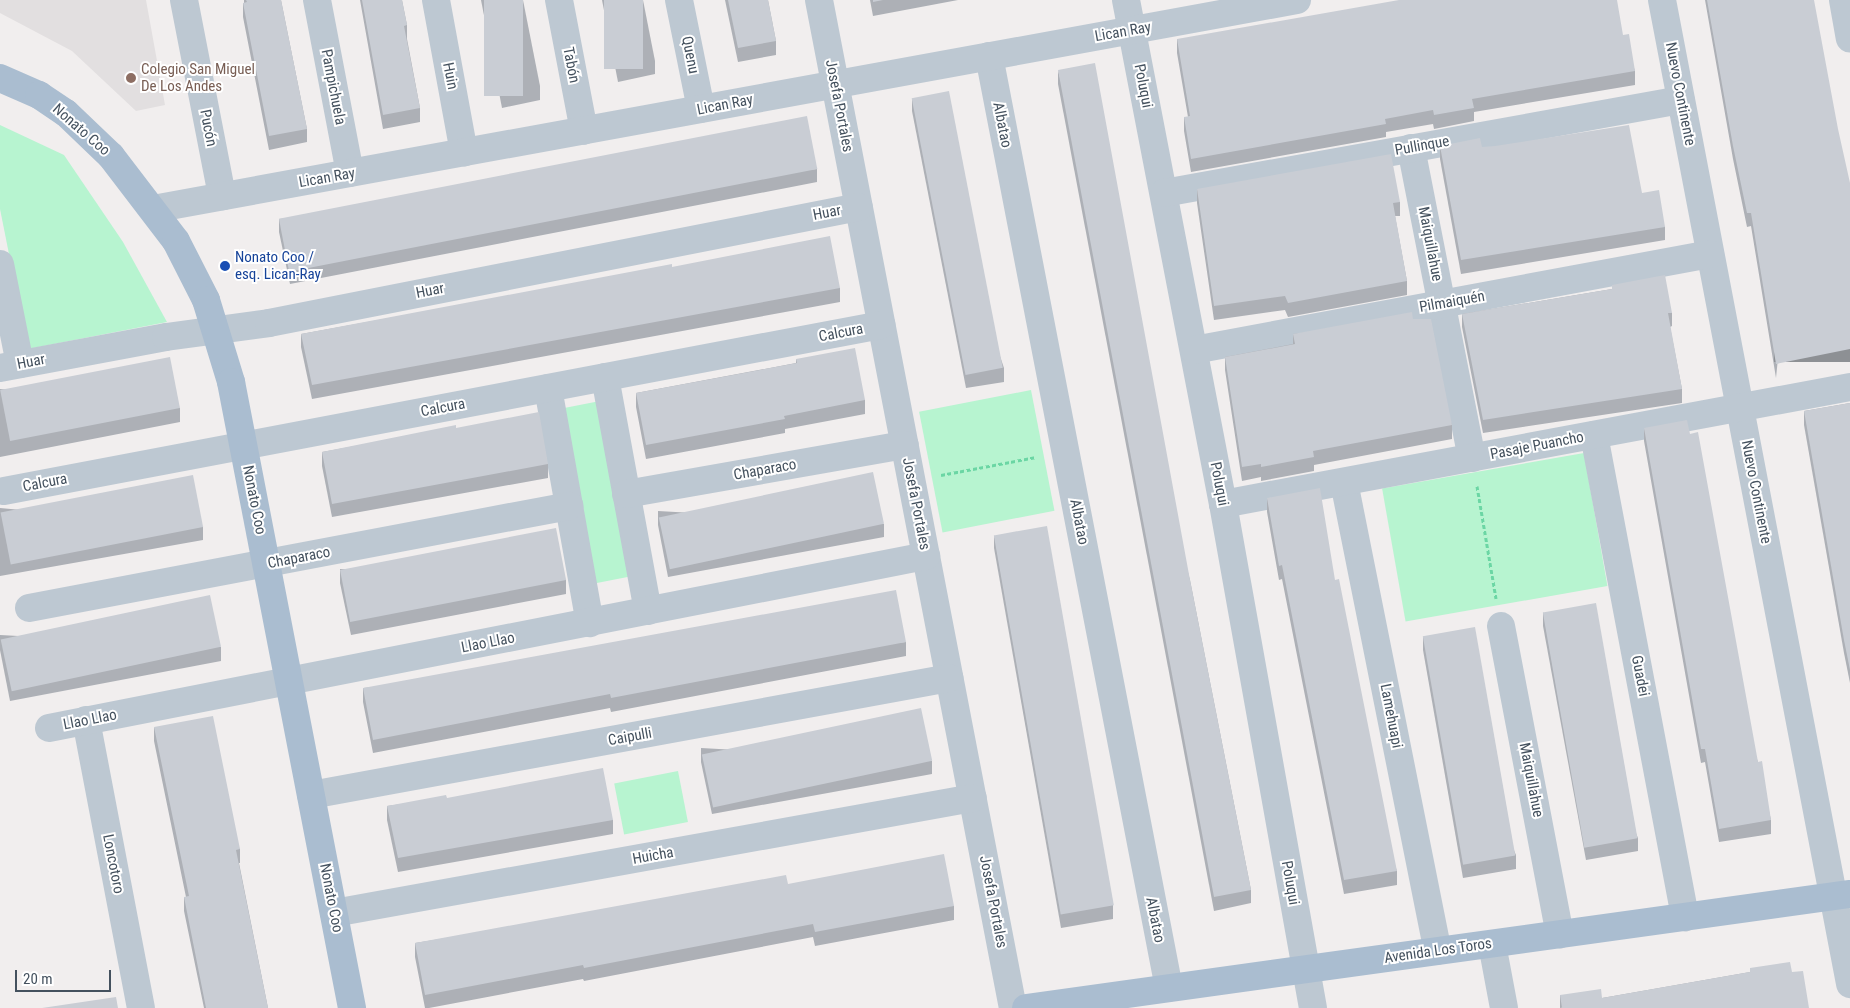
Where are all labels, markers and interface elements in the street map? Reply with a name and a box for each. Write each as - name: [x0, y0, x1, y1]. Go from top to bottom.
- street label: Lican Ray: [1094, 18, 1152, 46]
- street label: Quenu: [678, 35, 702, 75]
- street label: Nuevo Continente: [1661, 41, 1699, 147]
- street label: Tabón: [559, 45, 583, 85]
- street label: Pampichuela: [317, 48, 349, 126]
- street label: Josefa Portales: [821, 58, 857, 154]
- place label: Colegio San Miguel De Los Andes: [141, 60, 255, 95]
- street label: Huin: [439, 61, 461, 91]
- street label: Poluqui: [1130, 62, 1156, 110]
- marker: Colegio San Miguel De Los Andes: [125, 72, 137, 84]
- street label: Lican Ray: [695, 91, 755, 119]
- street label: Nonato Coo: [49, 100, 113, 160]
- street label: Albatao: [989, 101, 1015, 149]
- street label: Pucón: [196, 108, 220, 148]
- street label: Pullinque: [1393, 132, 1451, 160]
- street label: Lican Ray: [298, 164, 356, 192]
- street label: Huar: [811, 201, 843, 225]
- street label: Maiquillahue: [1414, 205, 1446, 283]
- place label: Nonato Coo / esq. Lican-Ray: [235, 248, 321, 283]
- marker: Nonato Coo / esq. Lican-Ray: [219, 260, 231, 272]
- street label: Huar: [414, 279, 446, 303]
- street label: Pilmaiquén: [1418, 287, 1486, 317]
- street label: Calcura: [817, 320, 865, 346]
- street label: Huar: [15, 350, 47, 374]
- street label: Calcura: [419, 395, 467, 421]
- street label: Pasaje Puancho: [1489, 428, 1585, 464]
- street label: Nuevo Continente: [1737, 439, 1775, 545]
- street label: Chaparaco: [732, 456, 798, 484]
- street label: Josefa Portales: [898, 456, 934, 552]
- street label: Poluqui: [1206, 460, 1232, 508]
- street label: Nonato Coo: [238, 464, 270, 536]
- street label: Calcura: [21, 470, 69, 496]
- street label: Albatao: [1066, 498, 1092, 546]
- street label: Chaparaco: [266, 543, 332, 573]
- street label: Llao Llao: [460, 629, 516, 657]
- street label: Guadei: [1627, 654, 1653, 698]
- street label: Lamehuapi: [1376, 682, 1406, 750]
- street label: Llao Llao: [62, 706, 118, 734]
- street label: Caipulli: [607, 724, 653, 750]
- street label: Maiquillahue: [1515, 741, 1547, 819]
- street label: Loncotoro: [98, 833, 128, 895]
- street label: Huicha: [631, 844, 675, 868]
- street label: Josefa Portales: [975, 854, 1011, 950]
- street label: Poluqui: [1277, 859, 1303, 907]
- street label: Nonato Coo: [315, 862, 347, 934]
- street label: Albatao: [1142, 896, 1168, 944]
- street label: Avenida Los Toros: [1383, 935, 1493, 967]
- scale bar: [18, 960, 114, 992]
- text: 20 m: [23, 970, 53, 988]

